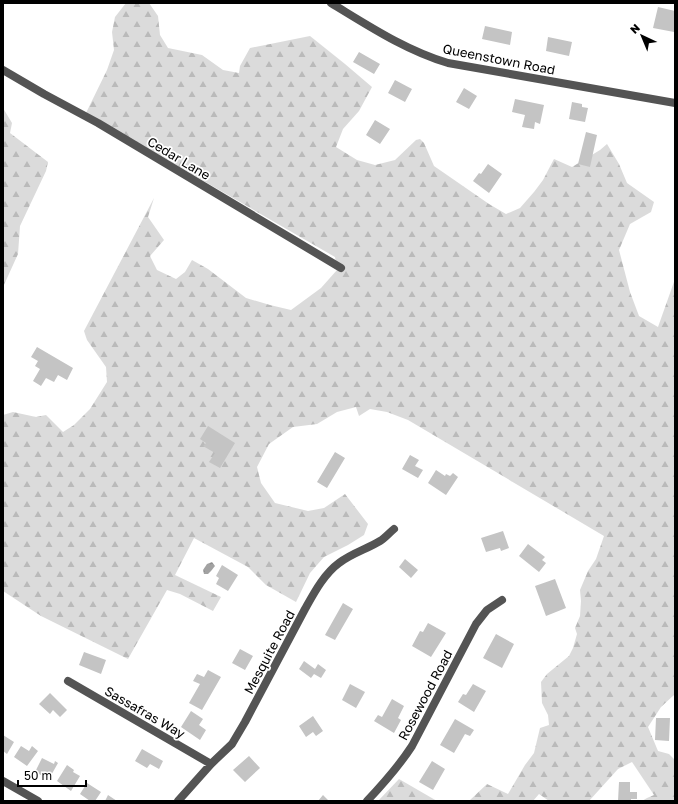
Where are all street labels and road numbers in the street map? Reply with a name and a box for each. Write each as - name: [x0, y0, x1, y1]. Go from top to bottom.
- street label: Queenstown Road: [442, 40, 556, 78]
- street label: Cedar Lane: [145, 133, 213, 183]
- street label: Mesquite Road: [240, 607, 298, 697]
- street label: Rosewood Road: [394, 647, 456, 743]
- street label: Sassafras Way: [102, 682, 189, 742]

